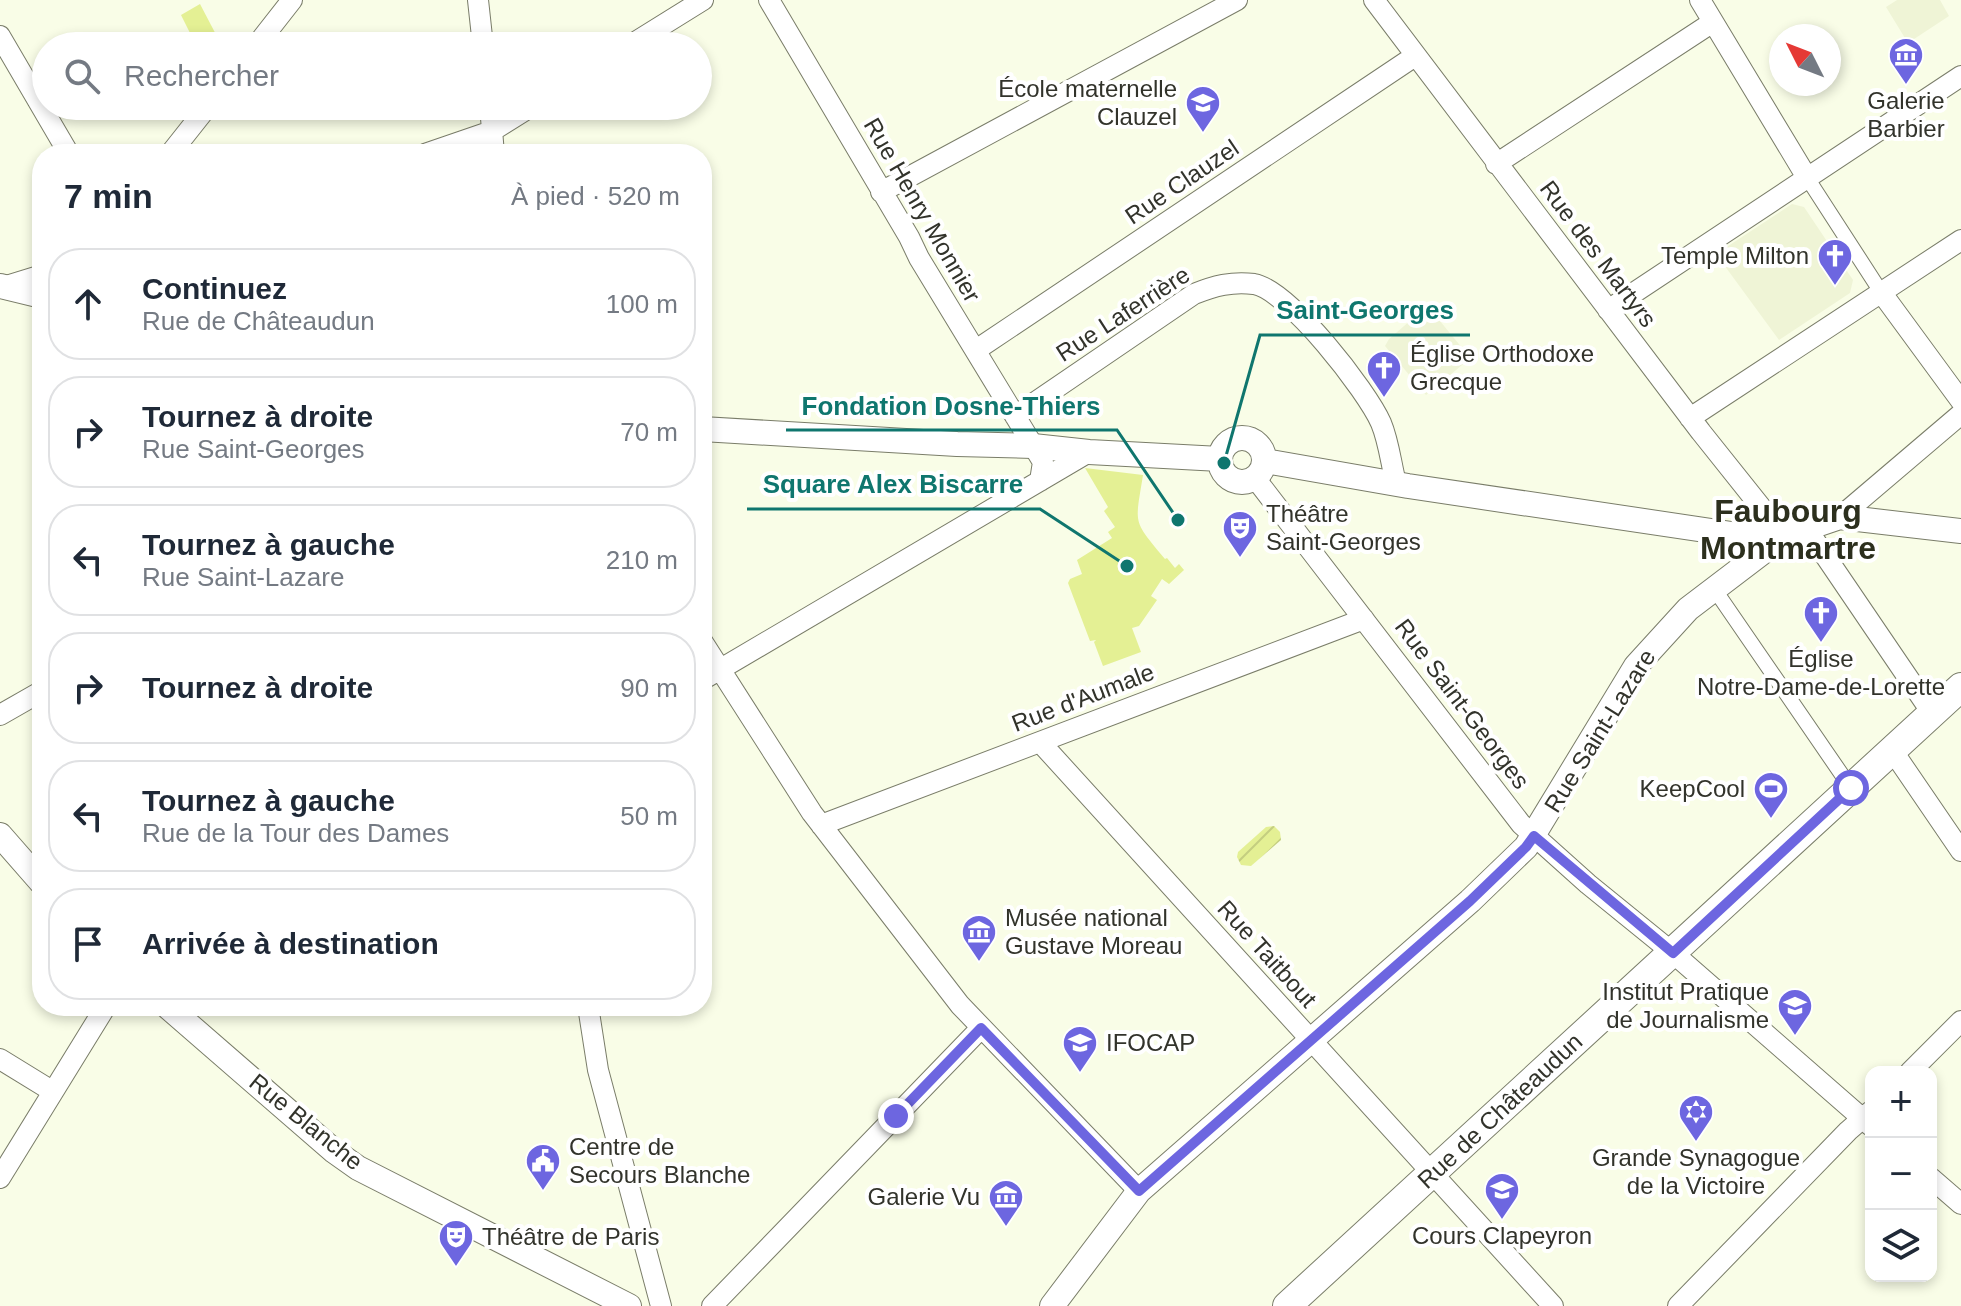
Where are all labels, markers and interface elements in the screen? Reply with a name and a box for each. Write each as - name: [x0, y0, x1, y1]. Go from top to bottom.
- north arrow: [1769, 24, 1841, 96]
- search box: [32, 32, 712, 120]
- museum icon: Galerie Barbier: [1887, 36, 1925, 86]
- icon: search: [60, 54, 104, 98]
- text: Rechercher: [124, 59, 279, 92]
- place label: École maternelle Clauzel: [998, 75, 1177, 130]
- school or university icon: École maternelle Clauzel: [1184, 84, 1222, 134]
- place label: Galerie Barbier: [1867, 87, 1945, 142]
- street label: Rue Henry Monnier: [859, 113, 986, 307]
- street label: Rue Clauzel: [1120, 134, 1243, 229]
- street label: Rue des Martyrs: [1535, 175, 1662, 332]
- text: 7 min: [64, 177, 153, 215]
- text: À pied · 520 m: [511, 181, 680, 211]
- church icon: Temple Milton: [1816, 237, 1854, 287]
- place label: Temple Milton: [1661, 242, 1809, 269]
- street label: Rue Laferrière: [1051, 260, 1194, 367]
- text: Continuez: [142, 272, 287, 305]
- icon: ahead: [66, 282, 110, 326]
- callout: Saint-Georges: [1260, 285, 1470, 335]
- text: 100 m: [606, 289, 678, 319]
- text: Saint-Georges: [1276, 295, 1454, 325]
- text: Rue de Châteaudun: [142, 306, 375, 336]
- place label: Église Orthodoxe Grecque: [1410, 340, 1594, 395]
- church icon: Église Orthodoxe Grecque: [1365, 349, 1403, 399]
- callout: Fondation Dosne-Thiers: [786, 380, 1117, 430]
- text: Fondation Dosne-Thiers: [802, 391, 1101, 421]
- text: Tournez à droite: [142, 400, 373, 433]
- icon: right: [66, 410, 110, 454]
- text: 70 m: [620, 417, 678, 447]
- text: Rue Saint-Georges: [142, 434, 365, 464]
- callout: Square Alex Biscarre: [747, 459, 1040, 509]
- text: Square Alex Biscarre: [763, 469, 1023, 499]
- district label: Faubourg Montmartre: [1700, 493, 1876, 566]
- place label: Théâtre Saint-Georges: [1266, 500, 1421, 555]
- theatre icon: Théâtre Saint-Georges: [1221, 509, 1259, 559]
- text: Tournez à gauche: [142, 528, 395, 561]
- icon: left: [66, 538, 110, 582]
- text: 210 m: [606, 545, 678, 575]
- text: Rue Saint-Lazare: [142, 562, 344, 592]
- church icon: Église Notre-Dame-de-Lorette: [1802, 594, 1840, 644]
- street label: Rue Saint-Georges: [1390, 614, 1535, 794]
- street label: Rue Saint-Lazare: [1539, 644, 1661, 817]
- place label: Église Notre-Dame-de-Lorette: [1697, 645, 1945, 700]
- street label: Rue d'Aumale: [1008, 658, 1158, 737]
- icon: right: [66, 666, 110, 710]
- text: Tournez à droite: [142, 671, 373, 704]
- text: 90 m: [620, 673, 678, 703]
- sports icon: KeepCool: [1752, 770, 1790, 820]
- route start: [1833, 770, 1869, 806]
- place label: KeepCool: [1640, 775, 1745, 802]
- text: Tournez à gauche: [142, 784, 395, 817]
- icon: left: [66, 794, 110, 838]
- text: 50 m: [620, 801, 678, 831]
- text: Rue de la Tour des Dames: [142, 818, 449, 848]
- street label: Rue Taitbout: [1212, 895, 1323, 1013]
- place label: Musée national Gustave Moreau: [1005, 904, 1182, 959]
- museum icon: Musée national Gustave Moreau: [960, 913, 998, 963]
- icon: arrive: [66, 922, 110, 966]
- text: Arrivée à destination: [142, 927, 439, 960]
- place label: Institut Pratique de Journalisme: [1602, 978, 1769, 1033]
- school or university icon: Institut Pratique de Journalisme: [1776, 987, 1814, 1037]
- school or university icon: IFOCAP: [1061, 1024, 1099, 1074]
- street label: Rue de Châteaudun: [1412, 1027, 1587, 1194]
- place label: IFOCAP: [1106, 1029, 1195, 1056]
- map controls: [1865, 1066, 1937, 1282]
- button: +: [1865, 1066, 1937, 1138]
- street label: Rue Blanche: [244, 1068, 368, 1175]
- synagogue icon: Grande Synagogue de la Victoire: [1677, 1093, 1715, 1143]
- route end: [878, 1098, 914, 1134]
- place label: Centre de Secours Blanche: [569, 1133, 750, 1188]
- button: −: [1865, 1138, 1937, 1210]
- public building icon: Centre de Secours Blanche: [524, 1142, 562, 1192]
- place label: Grande Synagogue de la Victoire: [1592, 1144, 1800, 1199]
- school or university icon: Cours Clapeyron: [1483, 1171, 1521, 1221]
- museum icon: Galerie Vu: [987, 1178, 1025, 1228]
- place label: Galerie Vu: [868, 1183, 980, 1210]
- button: layers: [1865, 1210, 1937, 1282]
- theatre icon: Théâtre de Paris: [437, 1218, 475, 1268]
- place label: Cours Clapeyron: [1412, 1222, 1592, 1249]
- place label: Théâtre de Paris: [482, 1223, 659, 1250]

